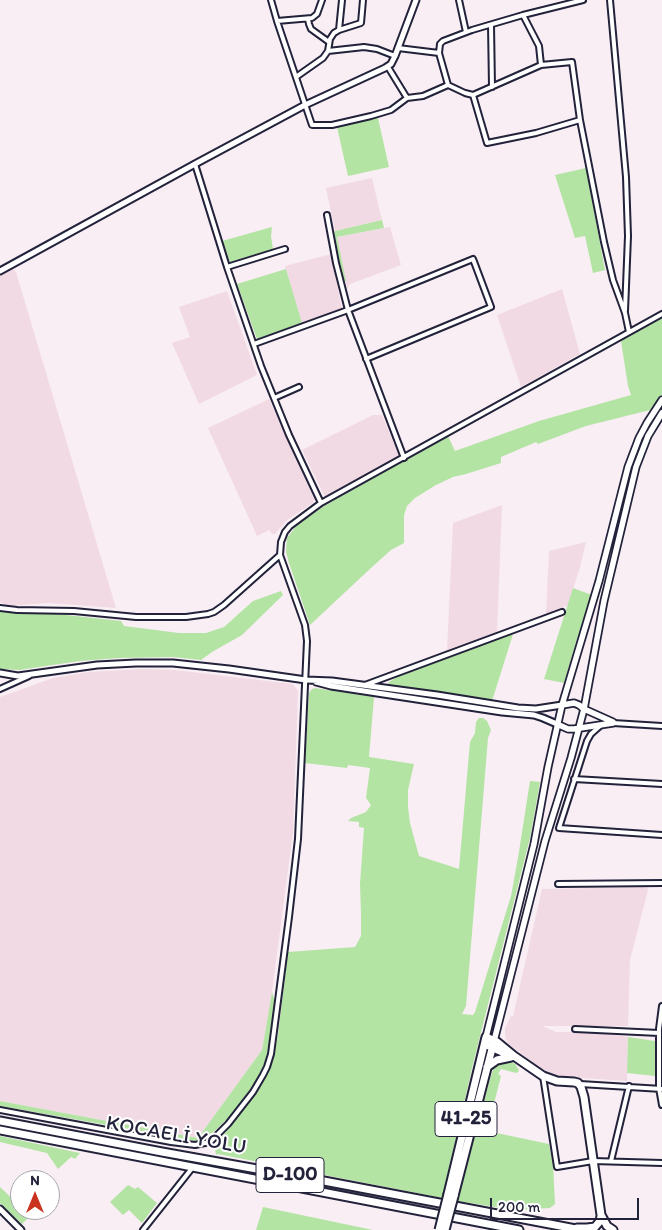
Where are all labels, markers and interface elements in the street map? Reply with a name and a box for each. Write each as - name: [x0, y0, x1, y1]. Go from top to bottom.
- road number: 41-25: [435, 1102, 497, 1136]
- street label: KOCAELİ YOLU: [104, 1111, 248, 1161]
- road number: D-100: [256, 1158, 324, 1192]
- north arrow: [10, 1170, 60, 1220]
- text: N: [30, 1172, 40, 1189]
- scale bar: [492, 1188, 641, 1220]
- text: 200 m: [498, 1198, 540, 1216]

